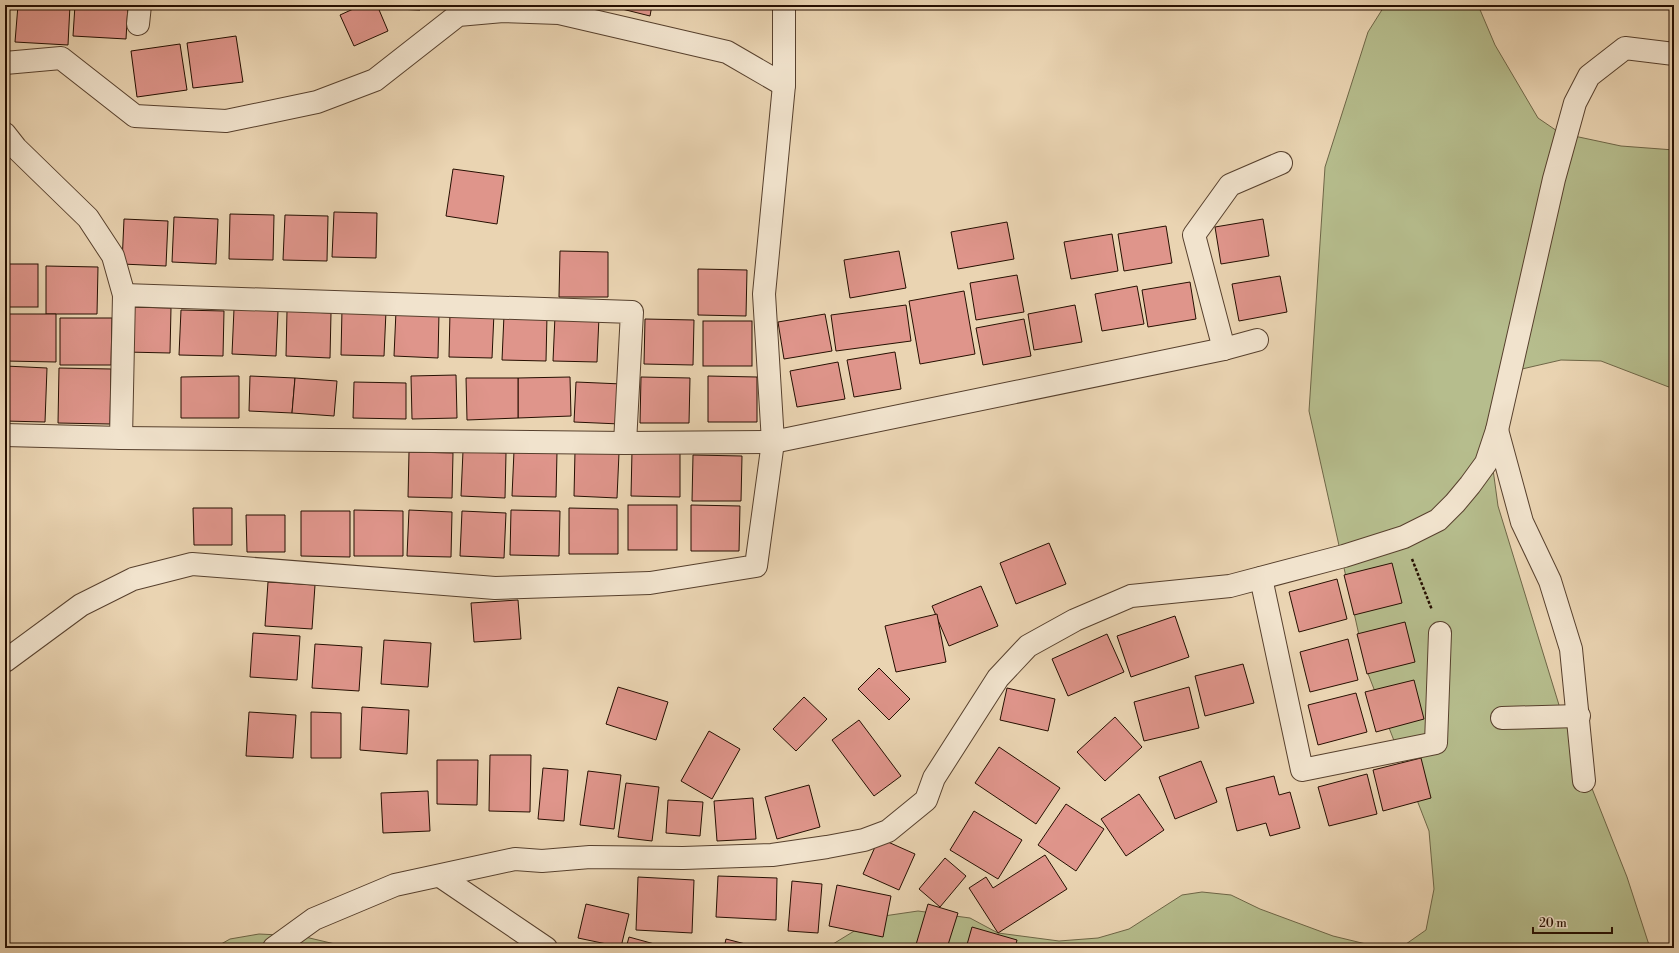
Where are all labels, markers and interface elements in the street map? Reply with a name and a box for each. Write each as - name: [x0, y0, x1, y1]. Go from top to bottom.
- scale bar: [1533, 909, 1612, 935]
- text: 20 m: [1539, 916, 1567, 931]

